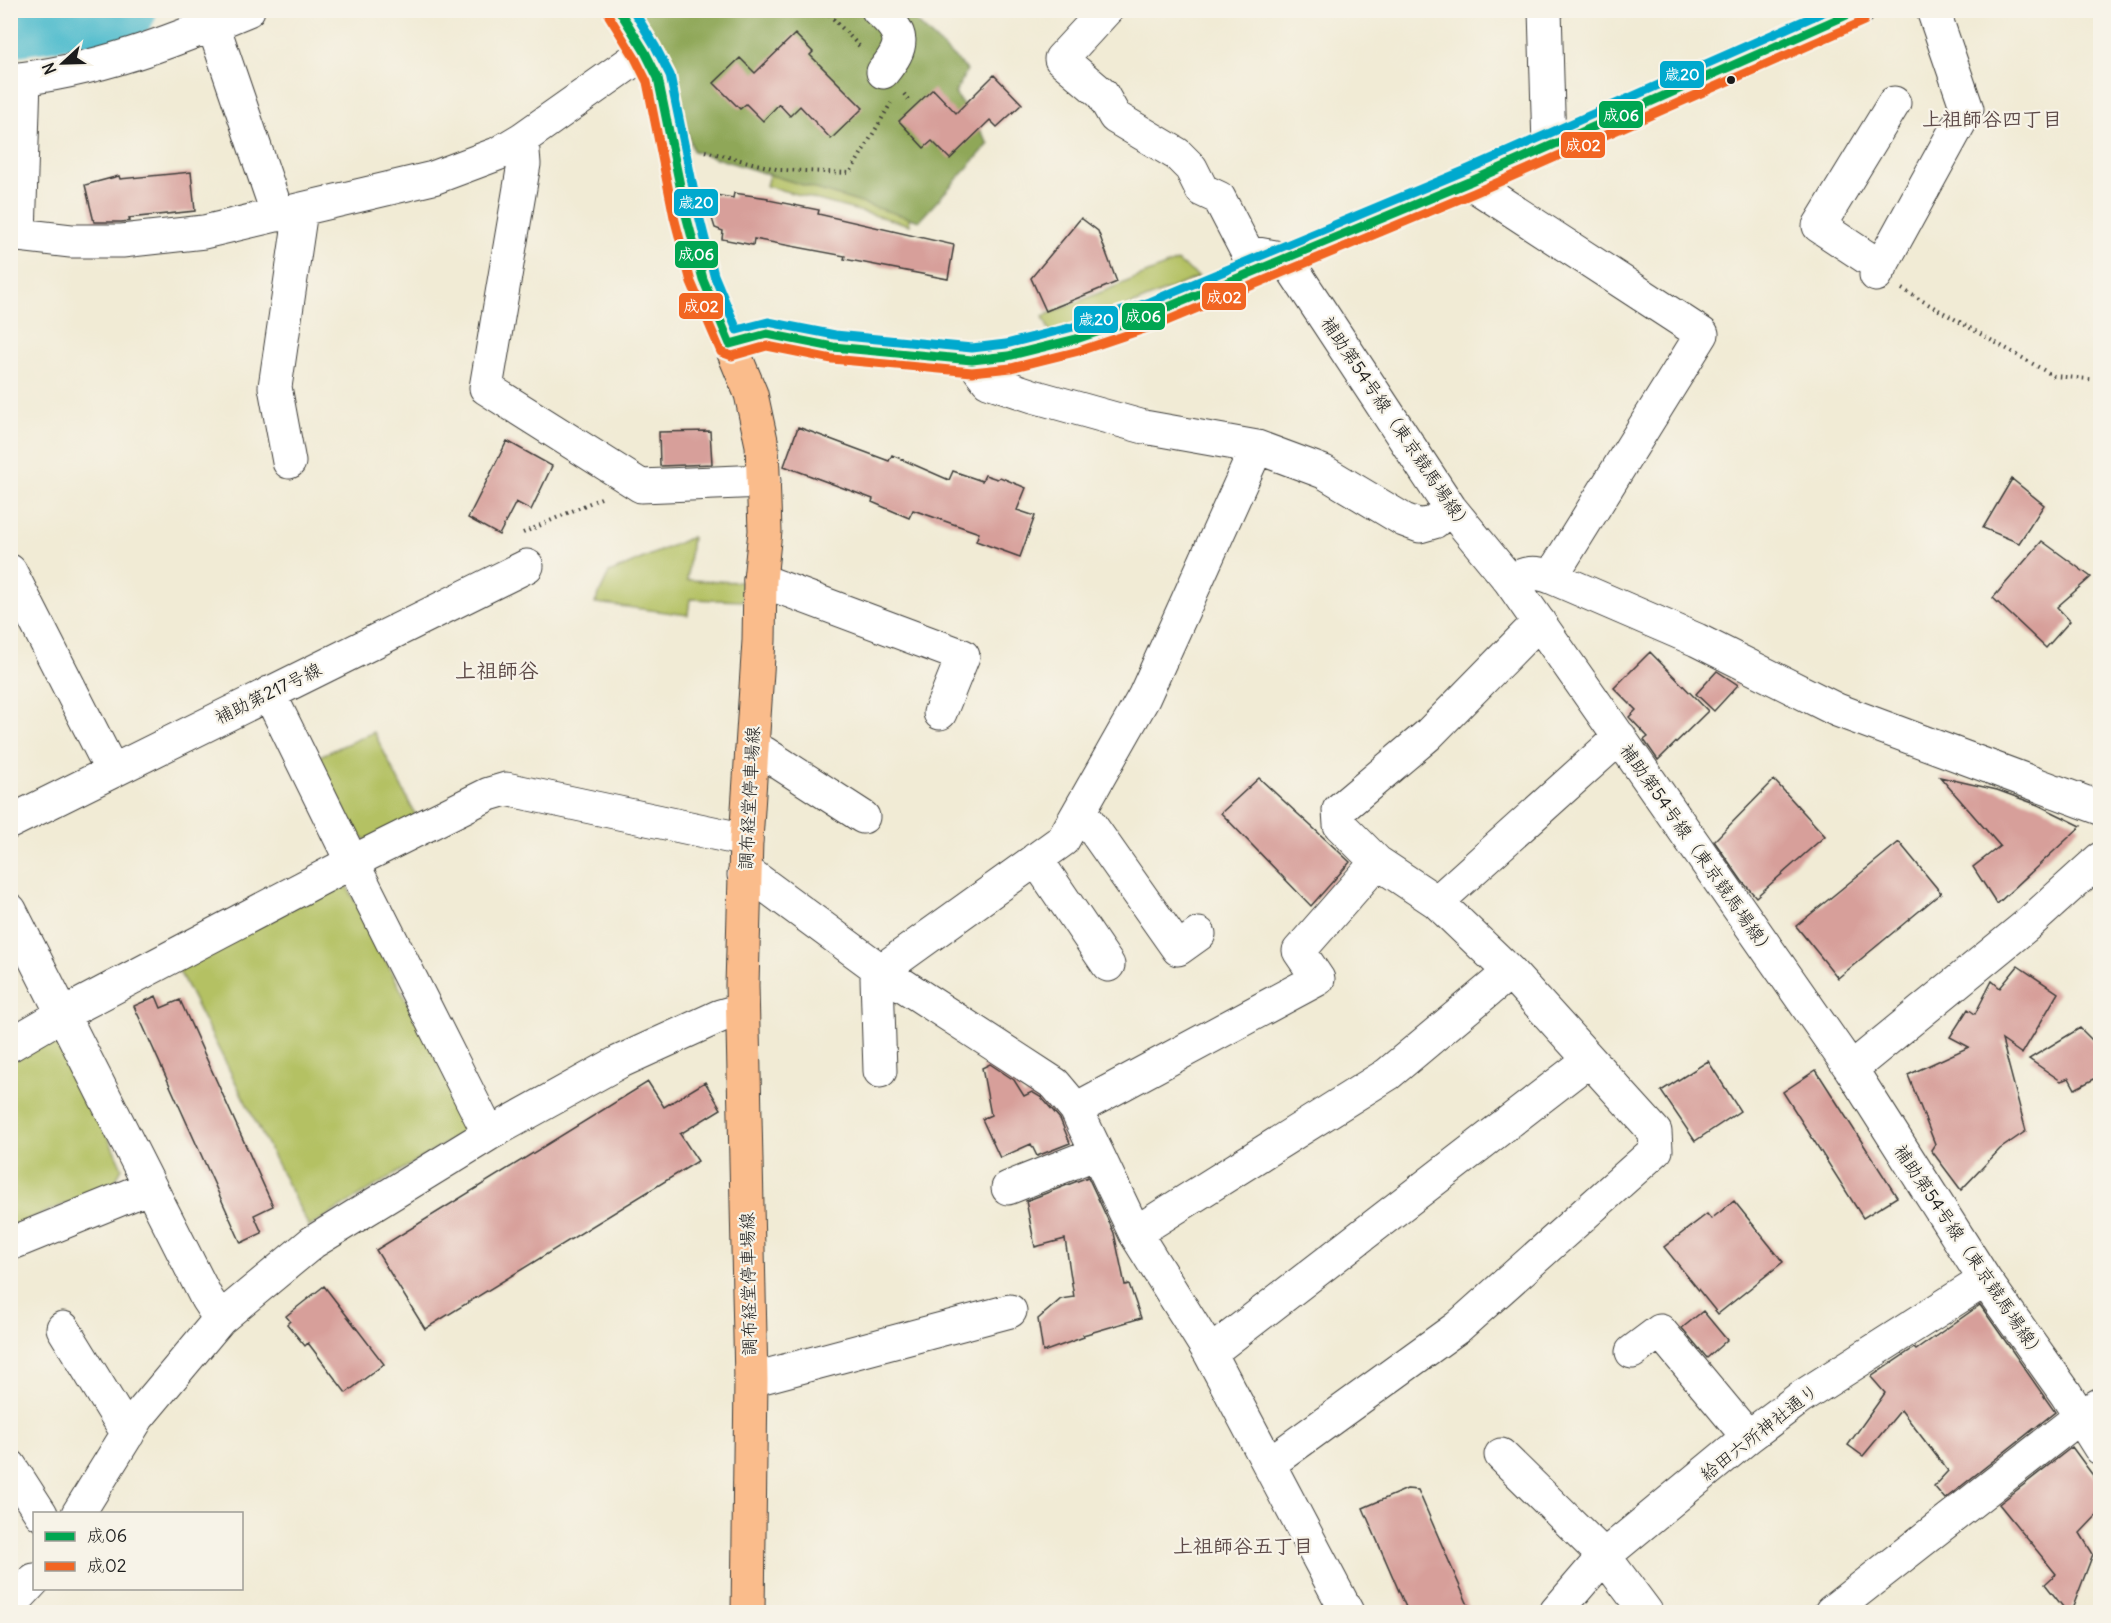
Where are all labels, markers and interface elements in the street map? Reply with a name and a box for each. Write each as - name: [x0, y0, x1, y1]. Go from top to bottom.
- north arrow: [33, 33, 93, 93]
- text: N: [38, 60, 60, 77]
- line badge: 歳20: [1659, 60, 1705, 89]
- text: 歳20: [1664, 64, 1700, 84]
- unlabelled marker: [1725, 74, 1737, 86]
- line badge: 成06: [1598, 100, 1644, 129]
- text: 成06: [1603, 105, 1639, 125]
- district label: 上祖師谷四丁目: [1922, 106, 2062, 131]
- line badge: 成02: [1560, 131, 1606, 159]
- text: 成02: [1565, 135, 1601, 155]
- line badge: 歳20: [673, 188, 719, 217]
- text: 歳20: [678, 192, 714, 212]
- line badge: 成06: [674, 240, 719, 269]
- text: 成06: [678, 244, 714, 264]
- line badge: 成02: [1201, 282, 1247, 311]
- text: 成02: [1206, 287, 1242, 307]
- line badge: 成02: [678, 292, 724, 320]
- text: 成02: [683, 296, 719, 316]
- line badge: 成06: [1121, 302, 1166, 331]
- line badge: 歳20: [1073, 305, 1119, 334]
- text: 成06: [1125, 306, 1161, 326]
- text: 歳20: [1078, 309, 1114, 329]
- street label: 補助第54号線（東京競馬場線）: [1316, 312, 1478, 536]
- street label: 補助第217号線: [211, 657, 325, 729]
- district label: 上祖師谷: [455, 657, 539, 684]
- street label: 調布経堂停車場線: [734, 725, 764, 871]
- street label: 補助第54号線（東京競馬場線）: [1616, 739, 1780, 961]
- street label: 補助第54号線（東京競馬場線）: [1889, 1140, 2051, 1364]
- street label: 調布経堂停車場線: [735, 1212, 761, 1356]
- street label: 給田六所神社通り: [1695, 1379, 1823, 1485]
- legend: [33, 1512, 243, 1590]
- text: 成06: [87, 1524, 127, 1547]
- district label: 上祖師谷五丁目: [1173, 1533, 1313, 1558]
- text: 成02: [87, 1554, 127, 1577]

